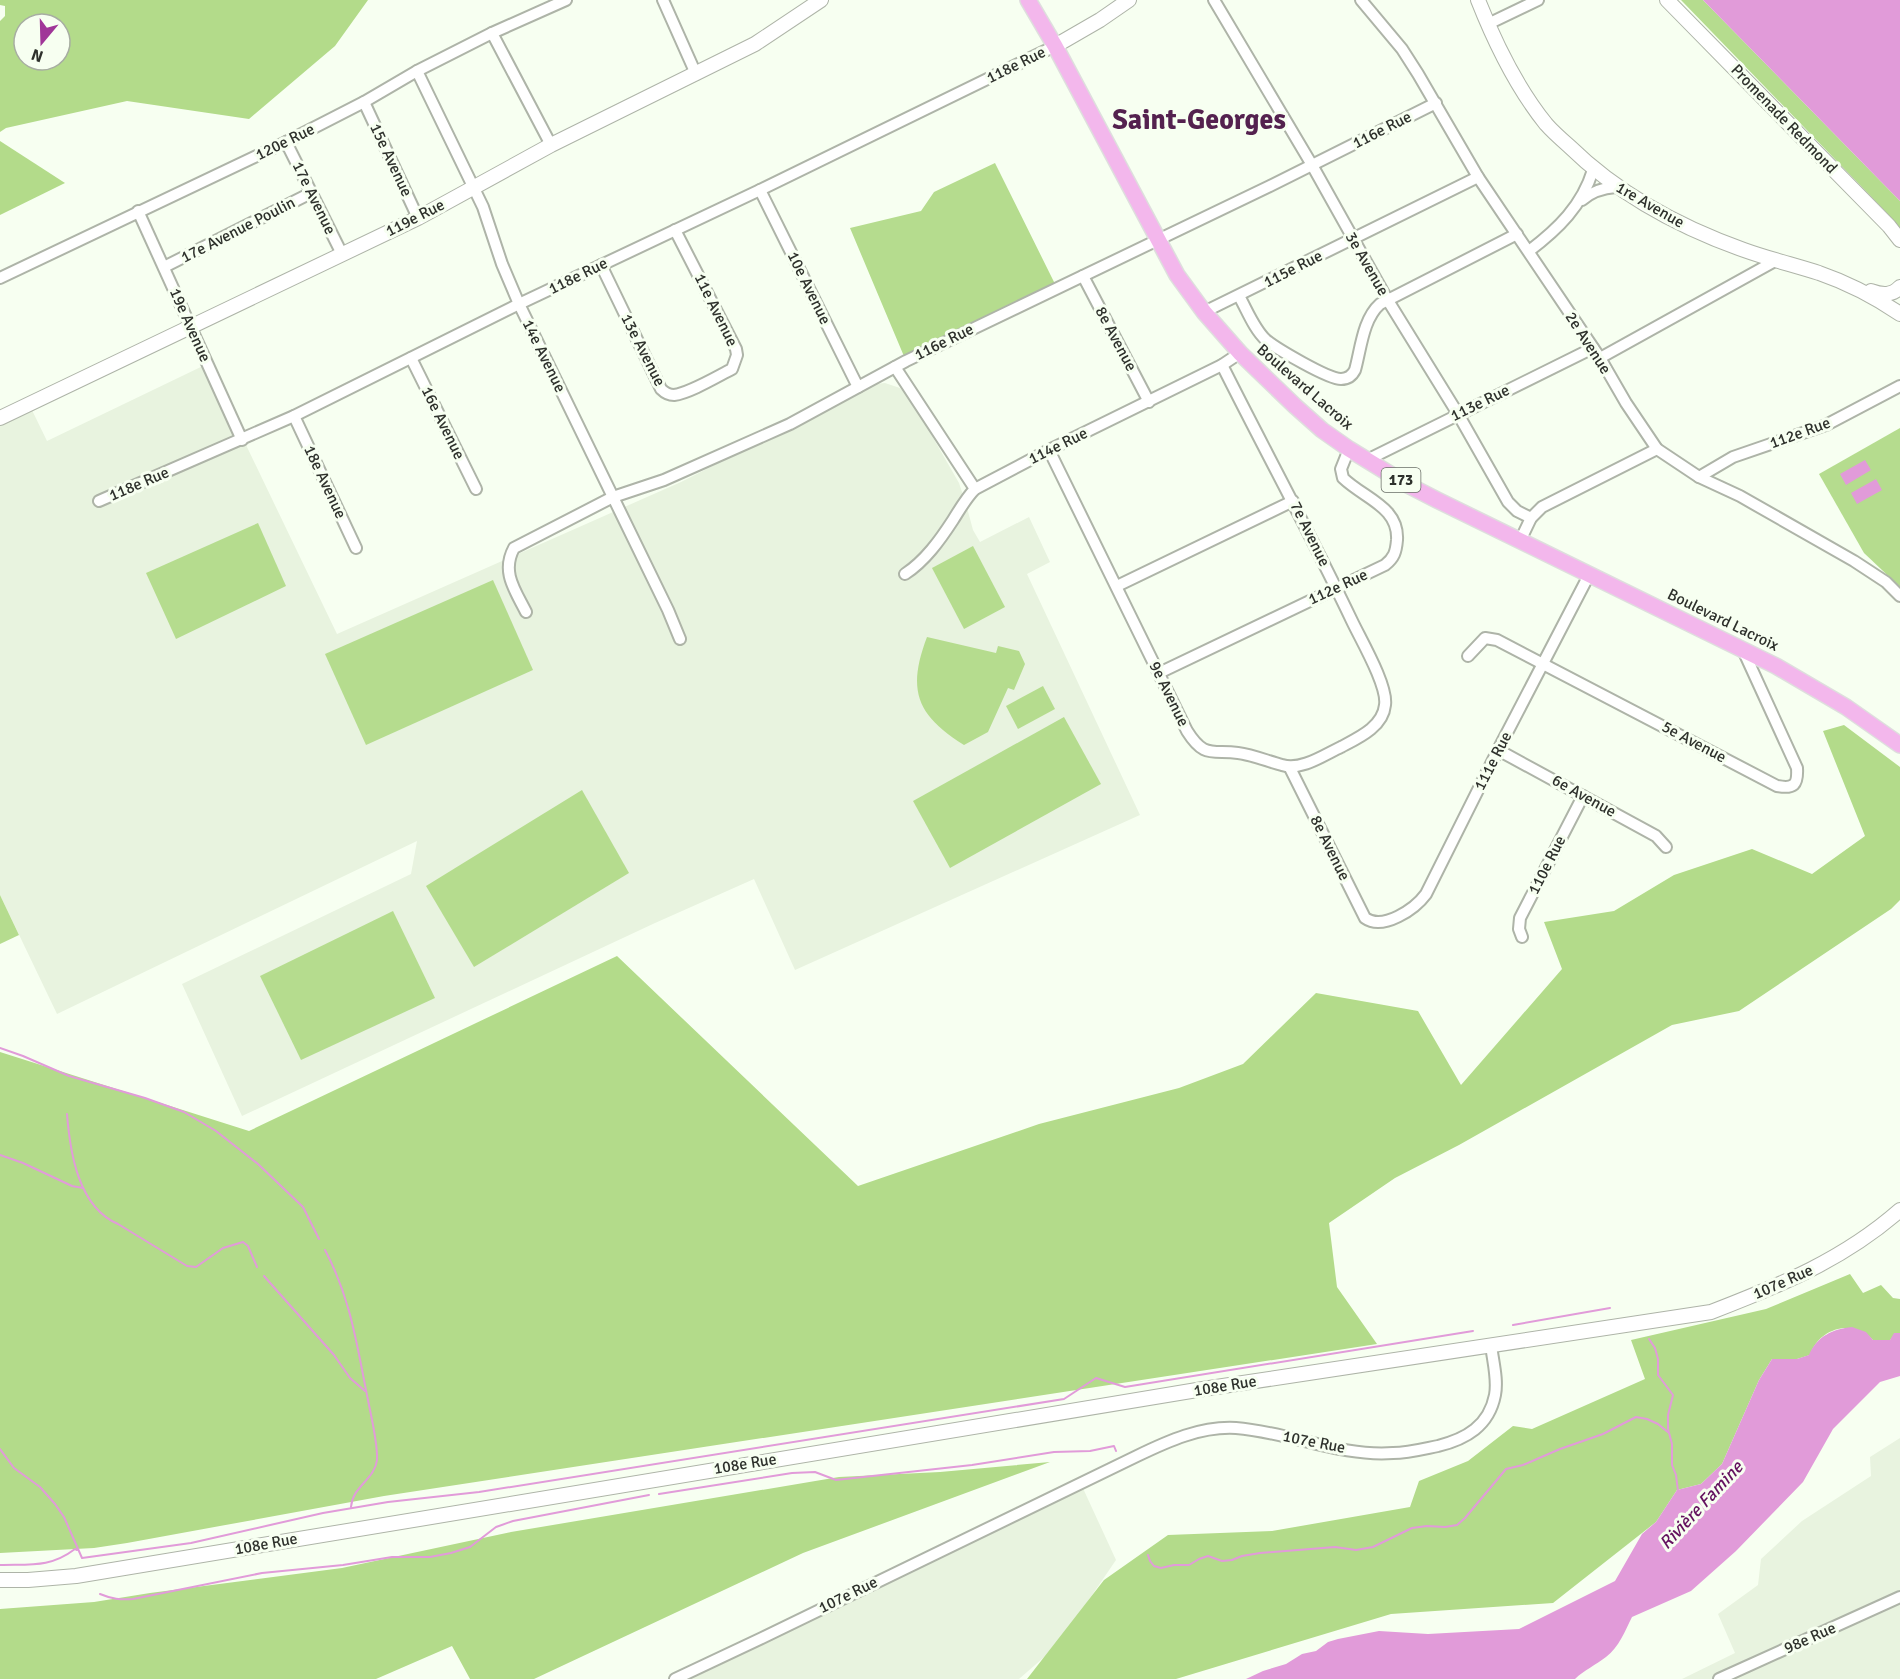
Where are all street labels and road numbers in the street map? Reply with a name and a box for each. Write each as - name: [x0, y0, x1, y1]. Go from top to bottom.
- street label: 118e Rue: [983, 42, 1049, 88]
- street label: Promenade Redmond: [1727, 60, 1841, 178]
- street label: 116e Rue: [1349, 107, 1415, 153]
- street label: 120e Rue: [252, 119, 318, 165]
- street label: 15e Avenue: [365, 120, 417, 200]
- street label: 17e Avenue: [288, 158, 340, 238]
- street label: 1re Avenue: [1612, 177, 1688, 233]
- street label: 17e Avenue Poulin: [177, 193, 299, 267]
- street label: 119e Rue: [382, 195, 448, 241]
- street label: 3e Avenue: [1341, 229, 1393, 299]
- street label: 115e Rue: [1260, 246, 1326, 292]
- street label: 10e Avenue: [783, 248, 835, 328]
- street label: 118e Rue: [545, 253, 611, 299]
- street label: 11e Avenue: [690, 270, 742, 350]
- street label: 19e Avenue: [165, 285, 215, 365]
- street label: 8e Avenue: [1091, 303, 1141, 375]
- street label: 2e Avenue: [1560, 308, 1616, 378]
- street label: 13e Avenue: [616, 310, 670, 390]
- street label: 14e Avenue: [518, 316, 570, 396]
- street label: 116e Rue: [911, 319, 977, 365]
- street label: Boulevard Lacroix: [1253, 340, 1358, 435]
- street label: 113e Rue: [1447, 380, 1513, 426]
- street label: 16e Avenue: [417, 383, 469, 463]
- street label: 112e Rue: [1767, 413, 1833, 453]
- street label: 114e Rue: [1025, 423, 1091, 469]
- street label: 18e Avenue: [299, 442, 351, 522]
- street label: 118e Rue: [106, 462, 172, 506]
- road number: 173: [1382, 468, 1420, 492]
- street label: 7e Avenue: [1286, 498, 1334, 570]
- street label: 112e Rue: [1305, 565, 1371, 609]
- street label: Boulevard Lacroix: [1664, 584, 1783, 656]
- street label: 9e Avenue: [1145, 658, 1193, 730]
- street label: 5e Avenue: [1658, 717, 1730, 767]
- street label: 111e Rue: [1470, 728, 1516, 794]
- street label: 6e Avenue: [1548, 770, 1620, 822]
- street label: 8e Avenue: [1306, 812, 1354, 884]
- street label: 110e Rue: [1524, 832, 1570, 898]
- street label: 107e Rue: [1750, 1260, 1816, 1304]
- street label: 108e Rue: [1192, 1371, 1258, 1401]
- street label: 107e Rue: [1281, 1426, 1347, 1458]
- street label: 108e Rue: [712, 1449, 778, 1479]
- street label: 108e Rue: [233, 1529, 299, 1559]
- street label: 107e Rue: [815, 1572, 881, 1618]
- street label: 98e Rue: [1781, 1618, 1839, 1658]

